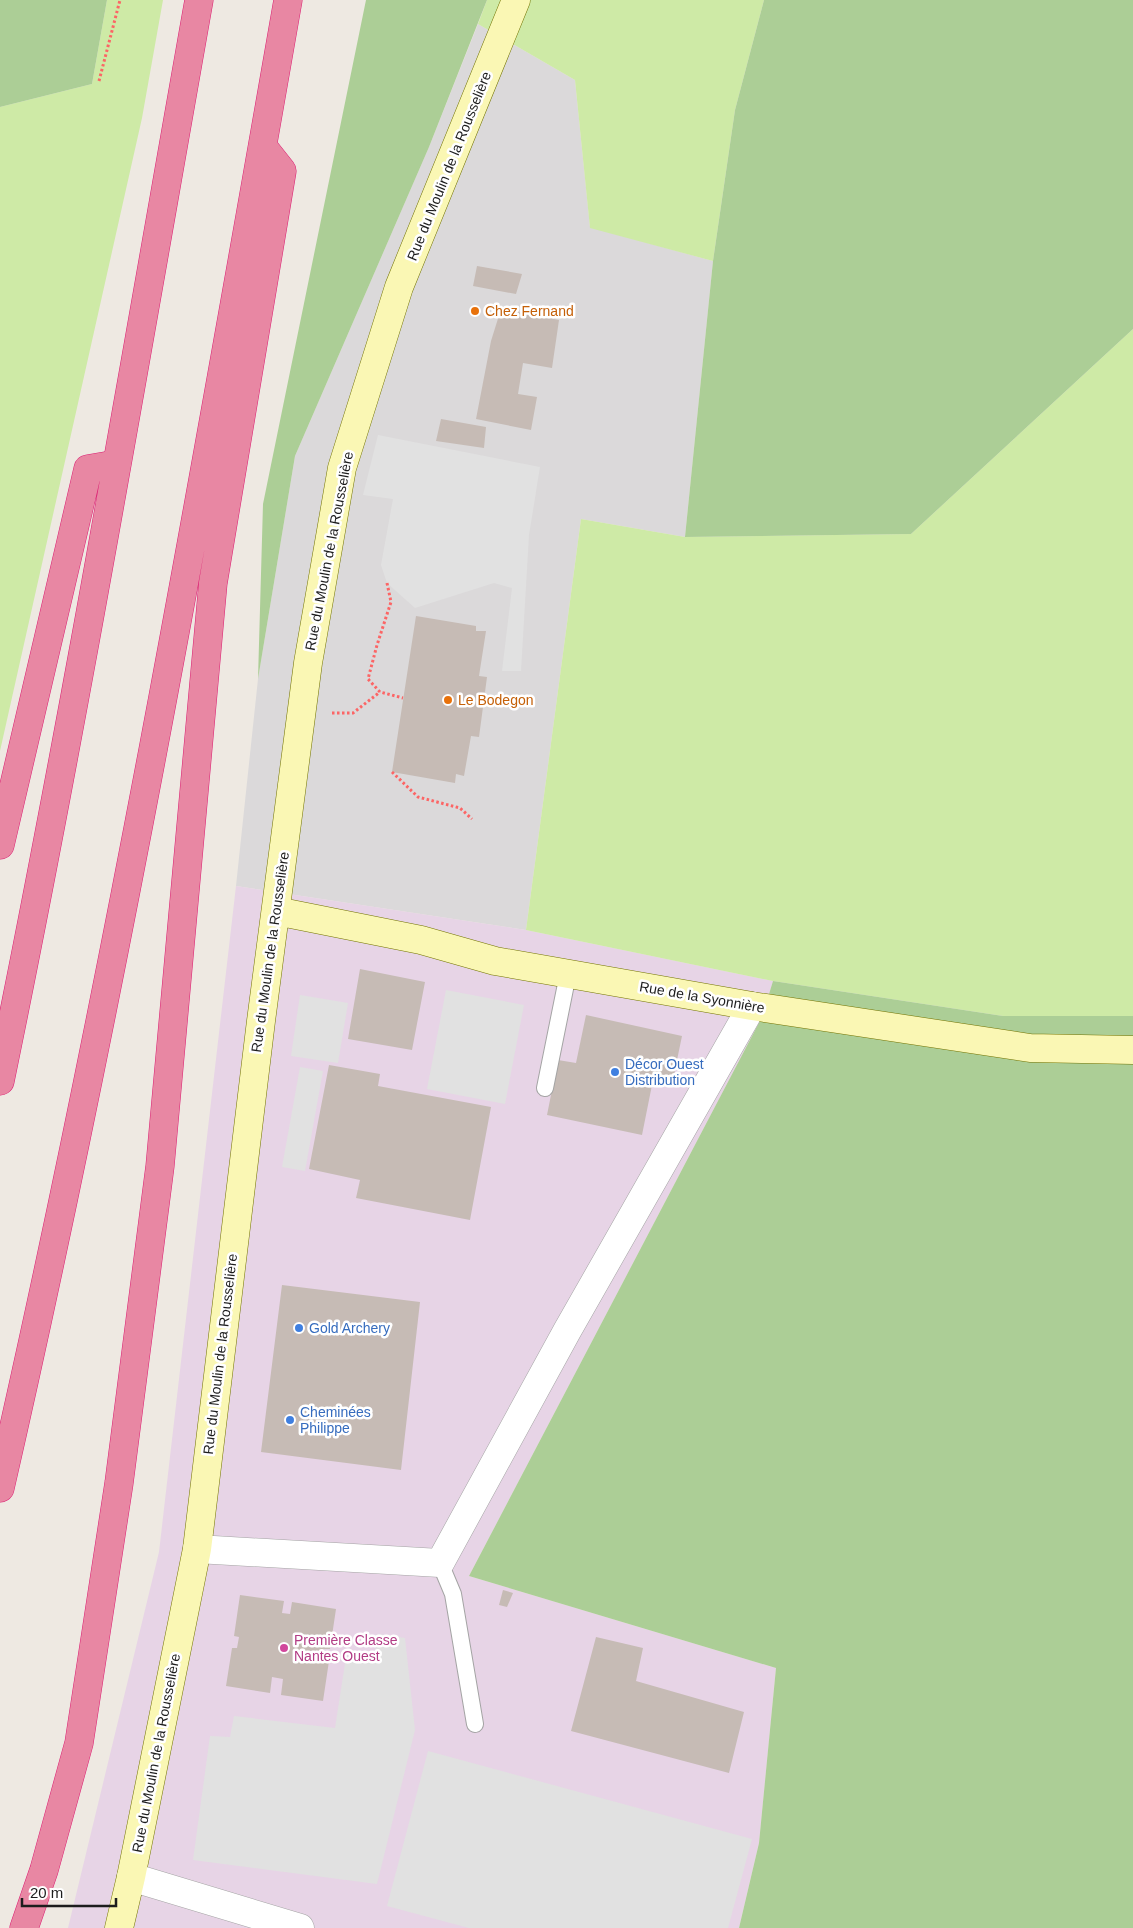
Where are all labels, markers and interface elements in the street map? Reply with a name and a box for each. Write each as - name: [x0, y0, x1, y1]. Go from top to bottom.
- street label: Rue du Moulin de la Rousselière: [404, 69, 494, 263]
- place label: Chez Fernand: [485, 303, 574, 319]
- marker: Chez Fernand: [469, 305, 481, 317]
- street label: Rue du Moulin de la Rousselière: [302, 450, 356, 652]
- place label: Le Bodegon: [458, 692, 534, 708]
- marker: Le Bodegon: [442, 694, 454, 706]
- street label: Rue du Moulin de la Rousselière: [248, 850, 292, 1053]
- street label: Rue de la Syonnière: [638, 978, 766, 1016]
- place label: Décor Ouest Distribution: [625, 1056, 704, 1088]
- marker: Décor Ouest Distribution: [609, 1066, 621, 1078]
- street label: Rue du Moulin de la Rousselière: [200, 1252, 240, 1455]
- place label: Gold Archery: [309, 1320, 390, 1336]
- marker: Gold Archery: [293, 1322, 305, 1334]
- place label: Cheminées Philippe: [300, 1404, 371, 1436]
- marker: Cheminées Philippe: [284, 1414, 296, 1426]
- place label: Première Classe Nantes Ouest: [294, 1632, 398, 1664]
- marker: Première Classe Nantes Ouest: [278, 1642, 290, 1654]
- street label: Rue du Moulin de la Rousselière: [129, 1652, 183, 1854]
- scale bar: [22, 1876, 116, 1908]
- text: 20 m: [30, 1884, 63, 1901]

